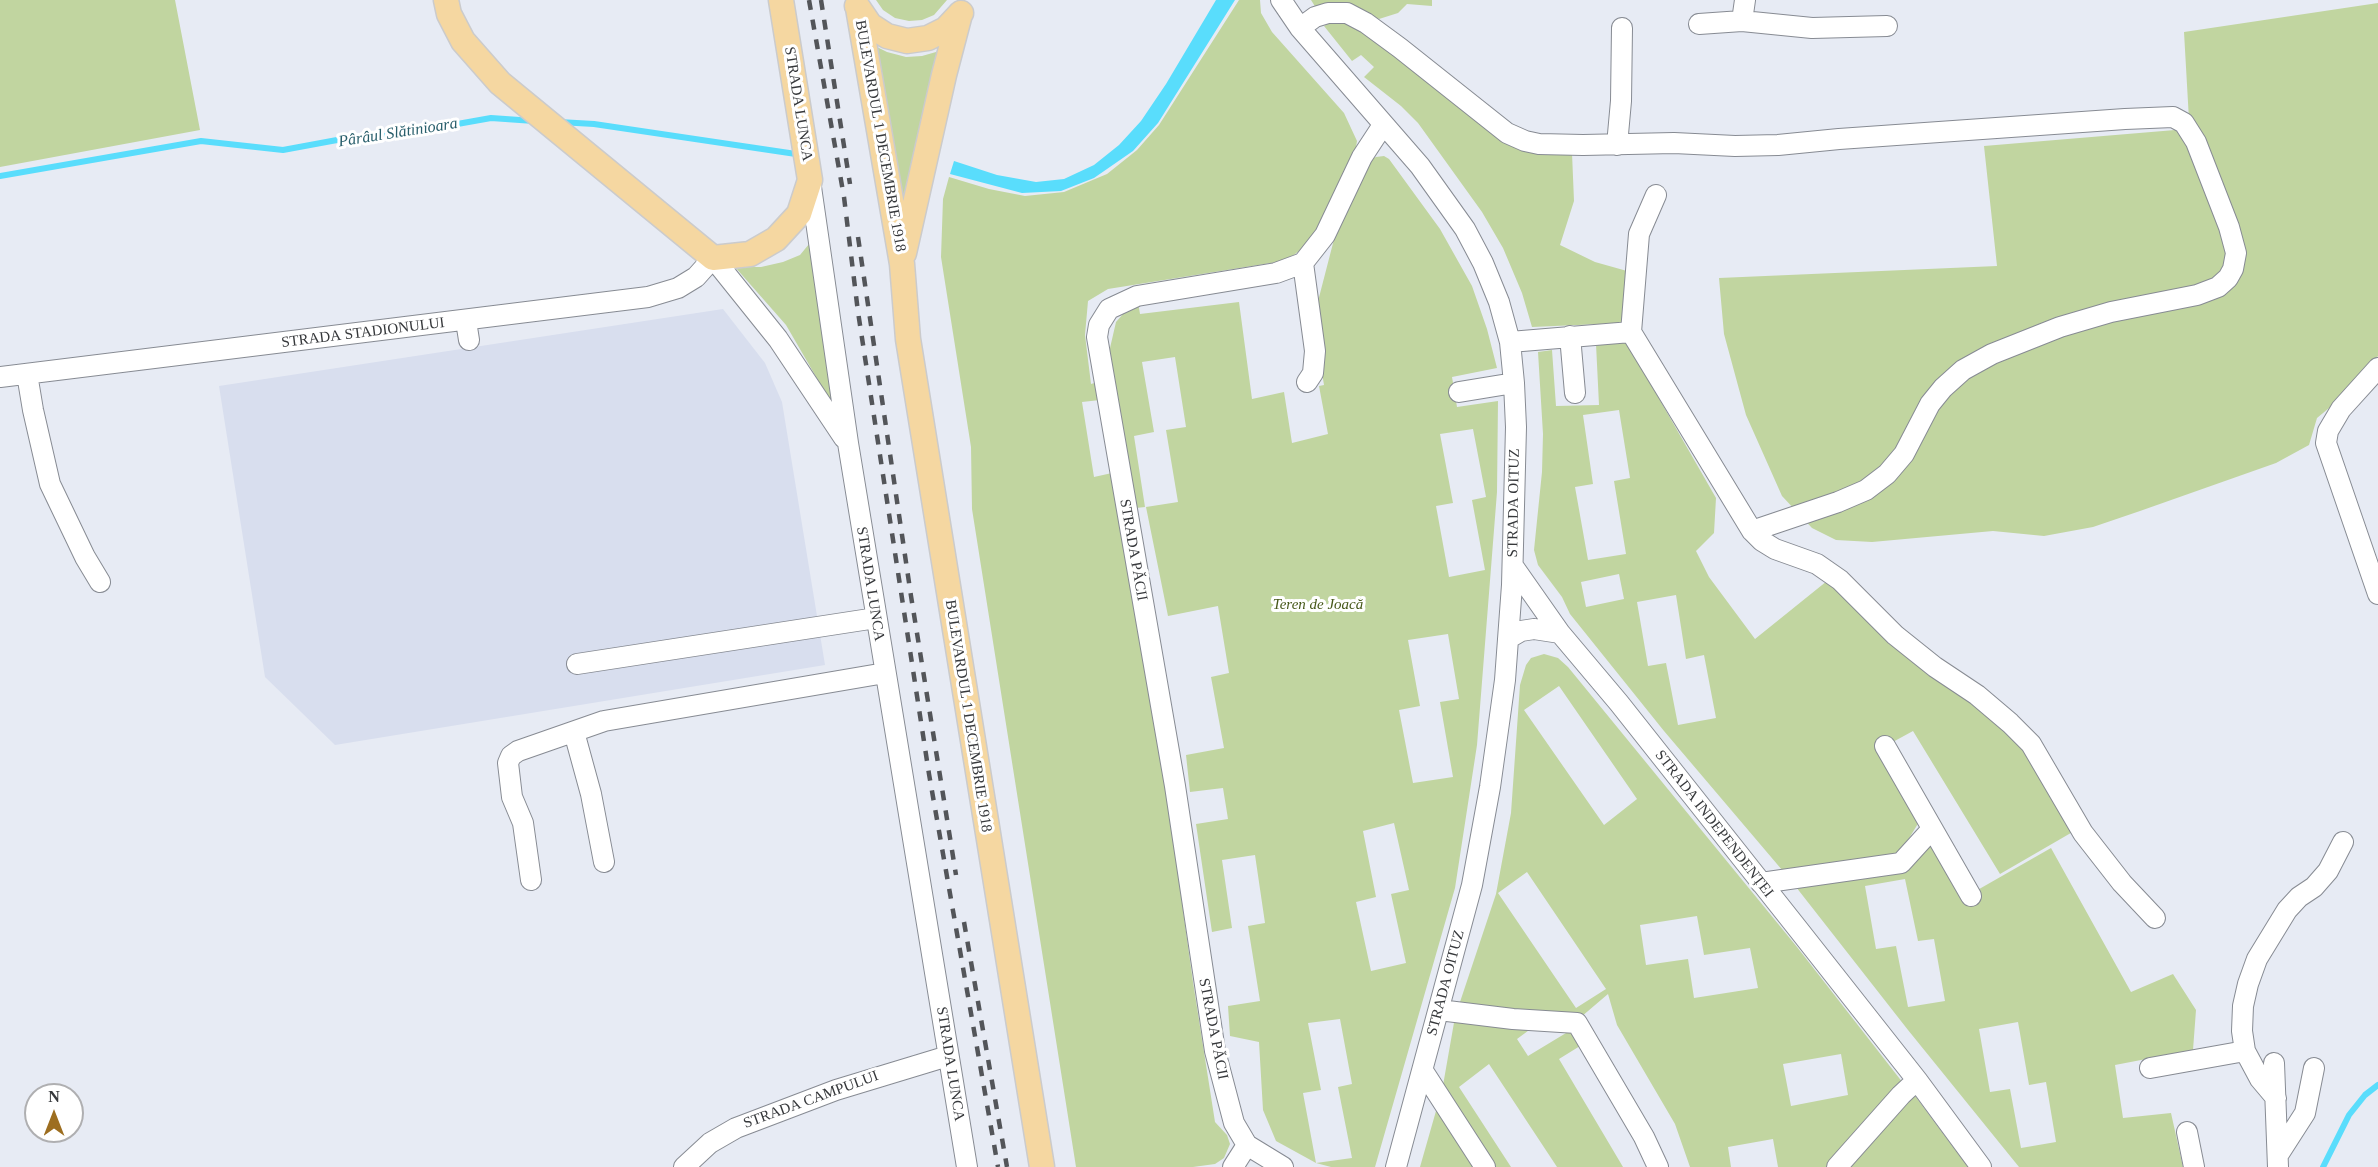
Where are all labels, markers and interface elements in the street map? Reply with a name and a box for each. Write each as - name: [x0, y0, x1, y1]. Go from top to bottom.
- street label: BULEVARDUL 1 DECEMBRIE 1918: [851, 19, 909, 253]
- street label: STRADA LUNCA: [780, 46, 816, 162]
- water label: Pârâul Slătinioara: [337, 114, 459, 152]
- street label: STRADA STADIONULUI: [280, 314, 446, 352]
- street label: STRADA OITUZ: [1504, 448, 1524, 558]
- street label: STRADA PĂCII: [1115, 498, 1151, 602]
- street label: STRADA LUNCA: [852, 526, 888, 642]
- park label: Teren de Joacă: [1273, 596, 1363, 614]
- street label: BULEVARDUL 1 DECEMBRIE 1918: [941, 598, 995, 834]
- street label: STRADA INDEPENDENȚEI: [1651, 747, 1777, 901]
- street label: STRADA OITUZ: [1423, 928, 1469, 1038]
- street label: STRADA PĂCII: [1194, 977, 1232, 1081]
- street label: STRADA LUNCA: [932, 1006, 968, 1122]
- street label: STRADA CAMPULUI: [741, 1067, 881, 1133]
- north arrow: [24, 1083, 84, 1143]
- text: N: [48, 1088, 60, 1105]

